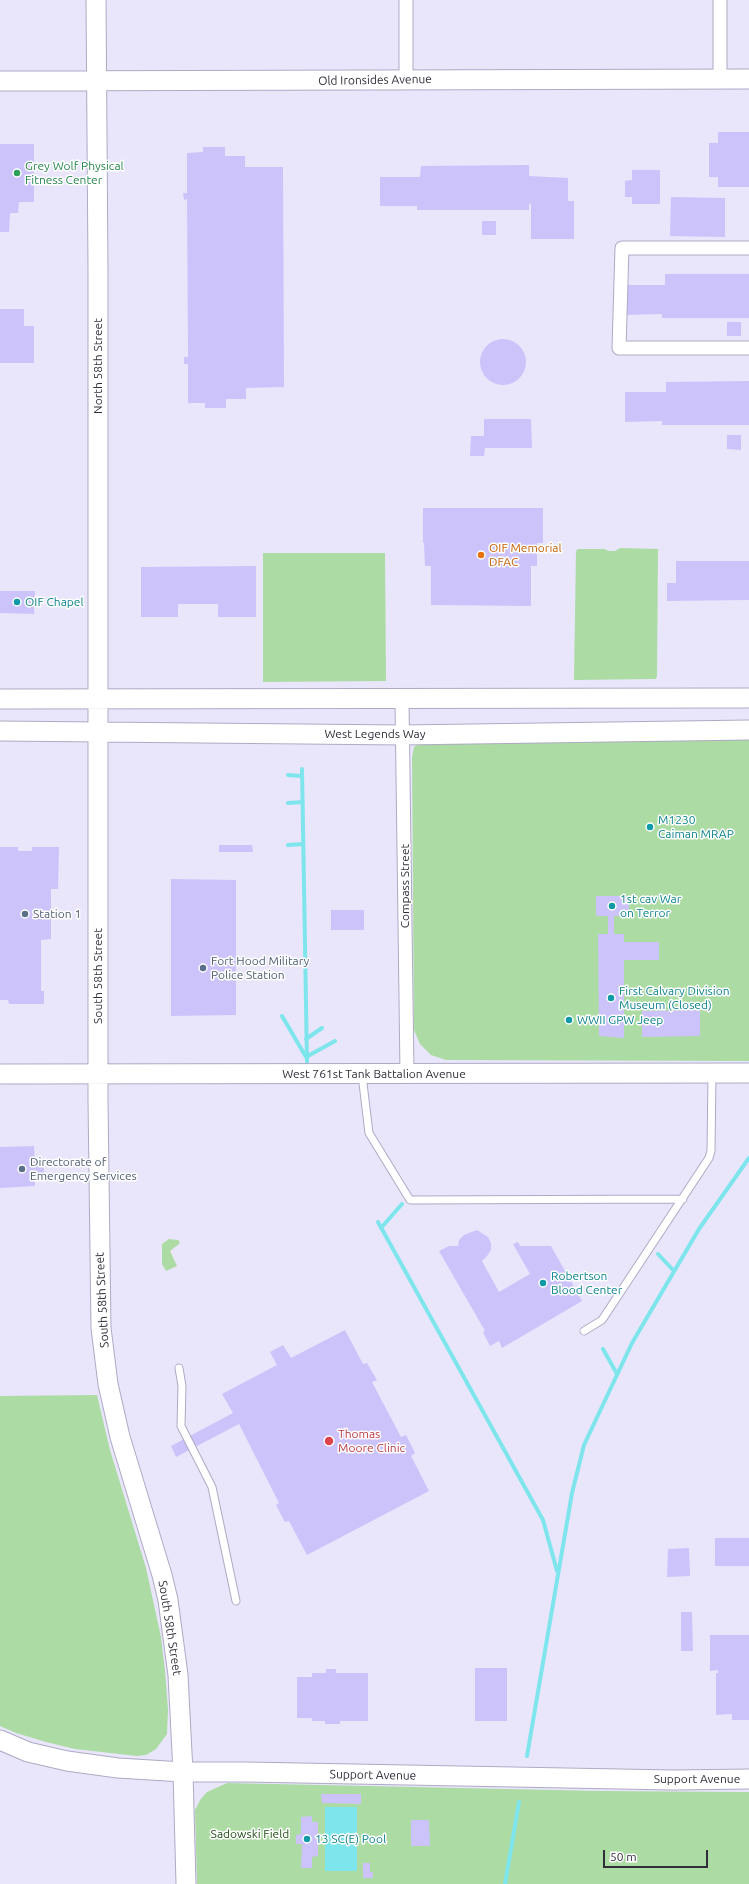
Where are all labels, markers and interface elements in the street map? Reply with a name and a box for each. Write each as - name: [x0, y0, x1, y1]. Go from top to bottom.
- street label: Old Ironsides Avenue: [318, 72, 432, 88]
- place label: Grey Wolf Physical Fitness Center: [25, 159, 124, 187]
- marker: Grey Wolf Physical Fitness Center: [12, 168, 22, 178]
- street label: North 58th Street: [91, 318, 105, 414]
- place label: OIF Memorial DFAC: [489, 541, 562, 569]
- marker: OIF Memorial DFAC: [476, 550, 486, 560]
- place label: OIF Chapel: [25, 595, 84, 609]
- marker: OIF Chapel: [12, 597, 22, 607]
- street label: West Legends Way: [324, 727, 426, 741]
- place label: M1230 Caiman MRAP: [658, 813, 734, 841]
- marker: M1230 Caiman MRAP: [645, 822, 655, 832]
- street label: Compass Street: [398, 844, 412, 928]
- place label: 1st cav War on Terror: [620, 892, 681, 920]
- marker: 1st cav War on Terror: [607, 901, 617, 911]
- place label: Station 1: [33, 907, 81, 921]
- marker: Station 1: [20, 909, 30, 919]
- street label: South 58th Street: [91, 928, 105, 1024]
- place label: Fort Hood Military Police Station: [211, 954, 309, 982]
- marker: Fort Hood Military Police Station: [198, 963, 208, 973]
- place label: First Calvary Division Museum (Closed): [619, 984, 730, 1012]
- marker: First Calvary Division Museum (Closed): [606, 993, 616, 1003]
- place label: WWII GPW Jeep: [577, 1013, 663, 1027]
- marker: WWII GPW Jeep: [564, 1015, 574, 1025]
- street label: West 761st Tank Battalion Avenue: [282, 1067, 466, 1081]
- place label: Directorate of Emergency Services: [30, 1155, 137, 1183]
- marker: Directorate of Emergency Services: [17, 1164, 27, 1174]
- street label: South 58th Street: [92, 1252, 112, 1348]
- place label: Robertson Blood Center: [551, 1269, 622, 1297]
- marker: Robertson Blood Center: [538, 1278, 548, 1288]
- place label: Thomas Moore Clinic: [338, 1427, 405, 1455]
- marker: Thomas Moore Clinic: [323, 1435, 335, 1447]
- street label: South 58th Street: [155, 1580, 185, 1676]
- street label: Support Avenue: [330, 1767, 416, 1783]
- street label: Support Avenue: [654, 1772, 740, 1786]
- park label: Sadowski Field: [211, 1827, 289, 1841]
- place label: 13 SC(E) Pool: [315, 1832, 386, 1846]
- marker: 13 SC(E) Pool: [302, 1834, 312, 1844]
- scale bar: [605, 1842, 710, 1868]
- text: 50 m: [610, 1850, 637, 1863]

